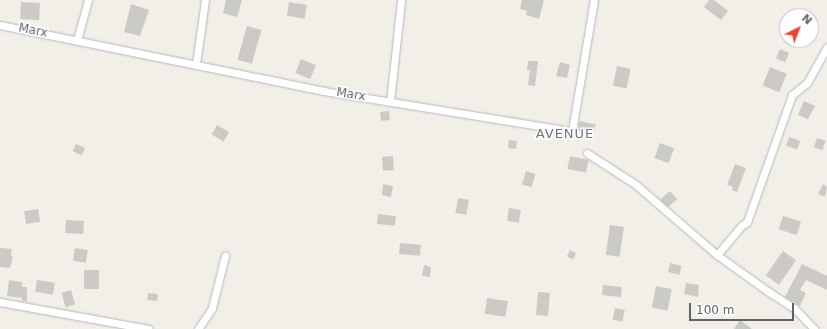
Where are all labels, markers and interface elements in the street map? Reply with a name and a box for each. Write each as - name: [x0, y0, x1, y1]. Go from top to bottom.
- north arrow: [779, 8, 819, 48]
- text: N: [799, 12, 814, 27]
- street label: Marx: [17, 21, 49, 41]
- street label: Marx: [335, 86, 367, 104]
- district label: AVENUE: [536, 126, 594, 142]
- scale bar: [691, 295, 796, 321]
- text: 100 m: [696, 303, 734, 317]

